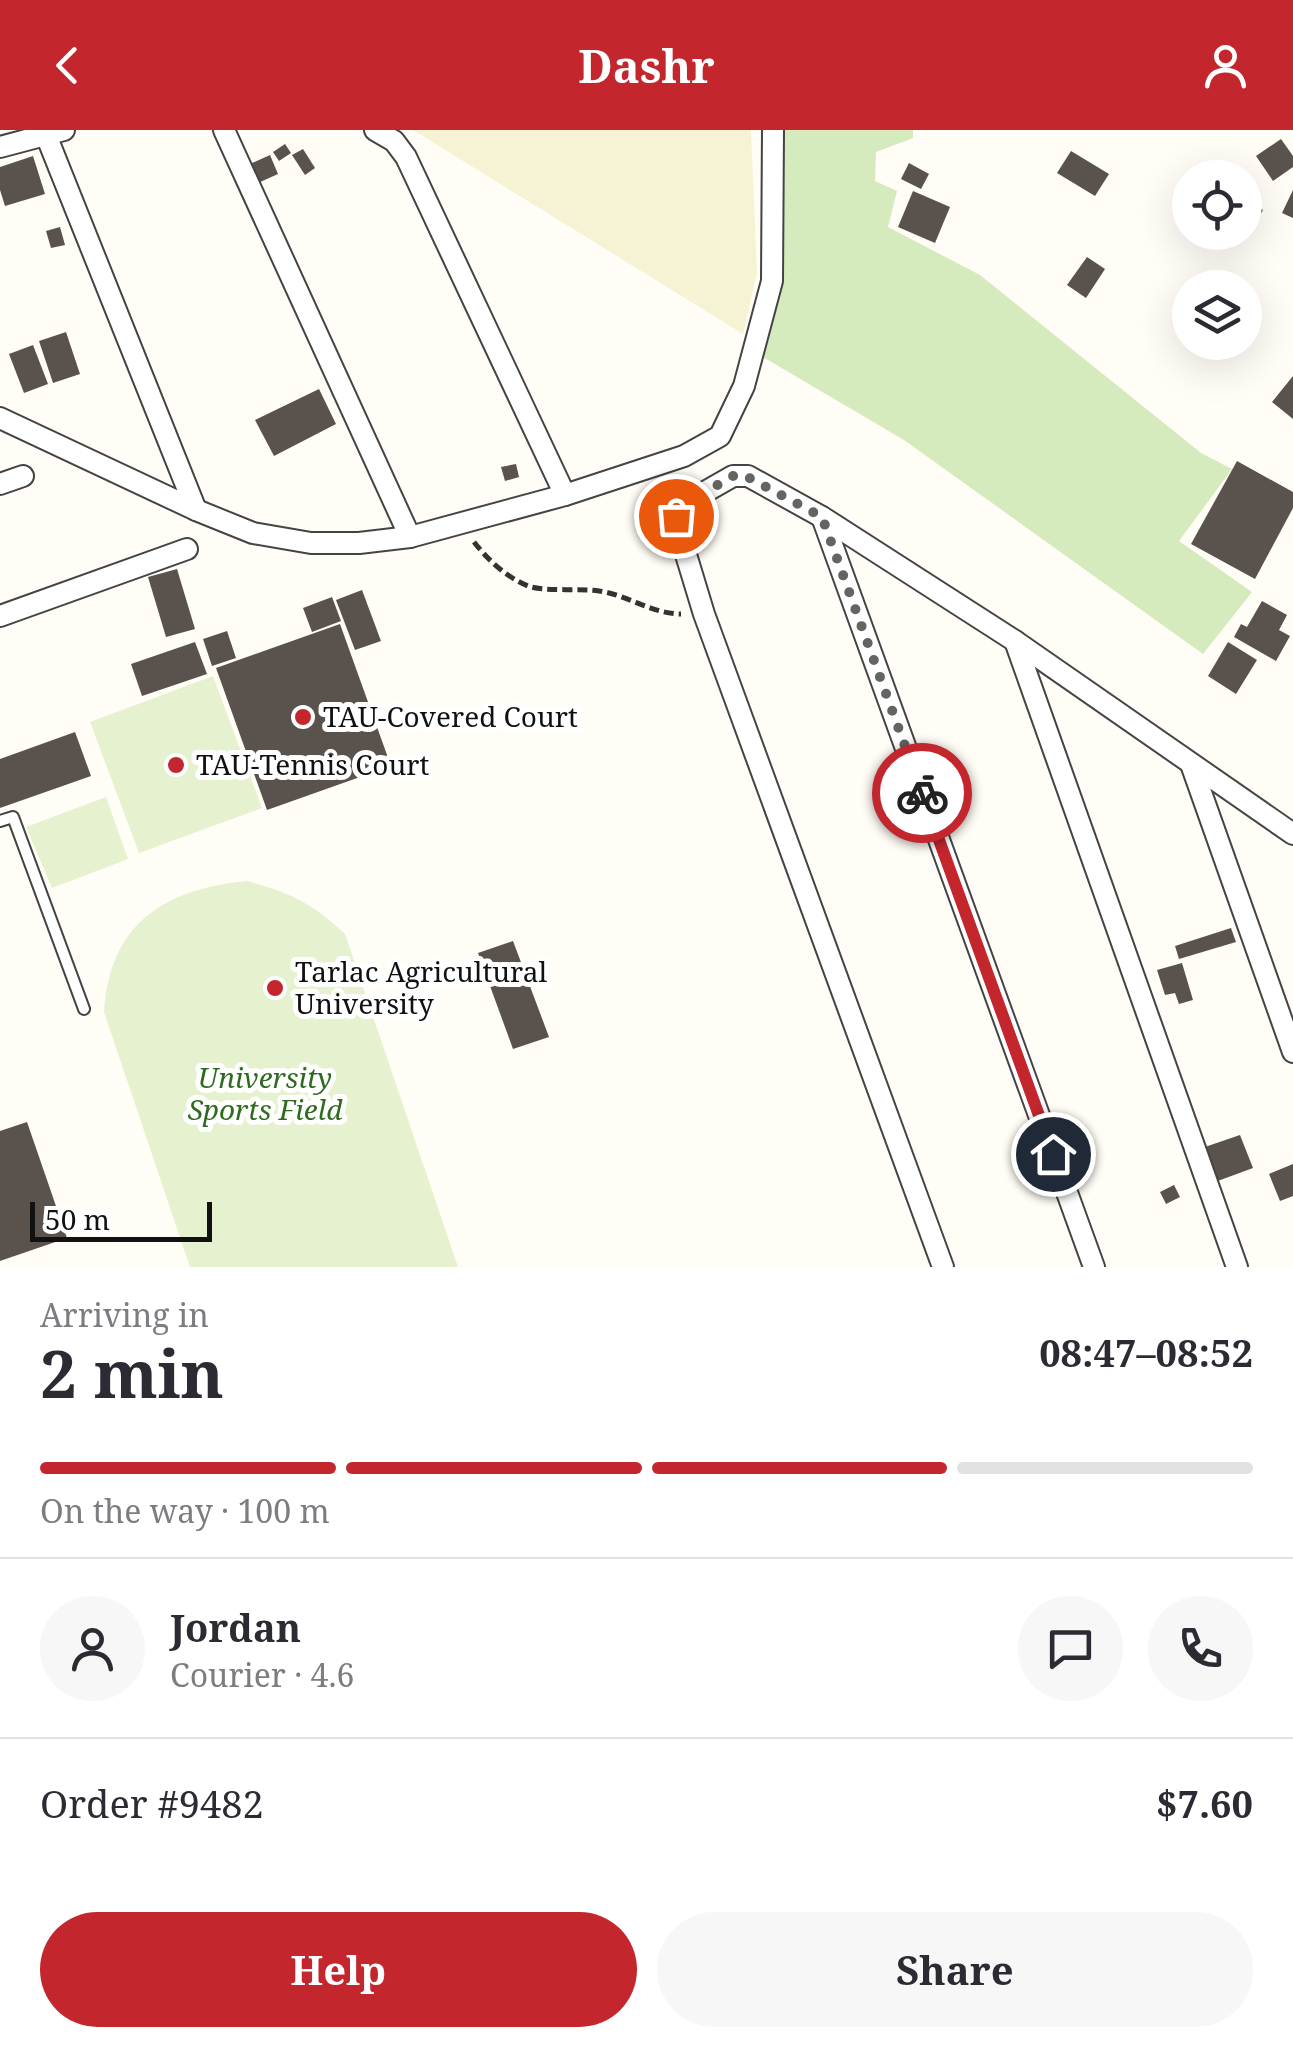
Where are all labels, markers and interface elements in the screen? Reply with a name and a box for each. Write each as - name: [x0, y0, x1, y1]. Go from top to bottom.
- text: Dashr: [578, 35, 715, 96]
- icon: back: [40, 38, 95, 93]
- icon: person: [1198, 38, 1253, 93]
- map controls: [1172, 160, 1262, 360]
- button: locate: [1172, 160, 1262, 250]
- button: layers: [1172, 270, 1262, 360]
- pin: [634, 474, 719, 559]
- icon: bag: [649, 489, 704, 544]
- place label: TAU-Covered Court: [323, 697, 578, 735]
- marker: TAU-Covered Court: [292, 706, 314, 728]
- courier: [872, 743, 972, 843]
- place label: TAU-Tennis Court: [196, 745, 429, 783]
- marker: TAU-Tennis Court: [165, 754, 187, 776]
- icon: bike: [895, 766, 950, 821]
- place label: Tarlac Agricultural University: [295, 952, 547, 1022]
- marker: Tarlac Agricultural University: [264, 977, 286, 999]
- park label: University Sports Field: [188, 1058, 343, 1128]
- pin: [1011, 1112, 1096, 1197]
- icon: home: [1026, 1127, 1081, 1182]
- scale bar: [30, 1197, 212, 1242]
- text: 50 m: [45, 1200, 110, 1238]
- text: Arriving in: [40, 1293, 209, 1336]
- text: 08:47–08:52: [1039, 1326, 1253, 1378]
- text: 2 min: [40, 1329, 224, 1417]
- text: On the way · 100 m: [40, 1489, 330, 1532]
- button: person: [40, 1596, 145, 1701]
- button: chat: [1018, 1596, 1123, 1701]
- button: phone: [1148, 1596, 1253, 1701]
- text: Jordan: [170, 1601, 301, 1653]
- text: Courier · 4.6: [170, 1653, 354, 1696]
- text: Order #9482: [40, 1777, 264, 1829]
- text: $7.60: [1156, 1777, 1253, 1829]
- button: Help: [40, 1912, 637, 2027]
- button: Share: [657, 1912, 1253, 2027]

